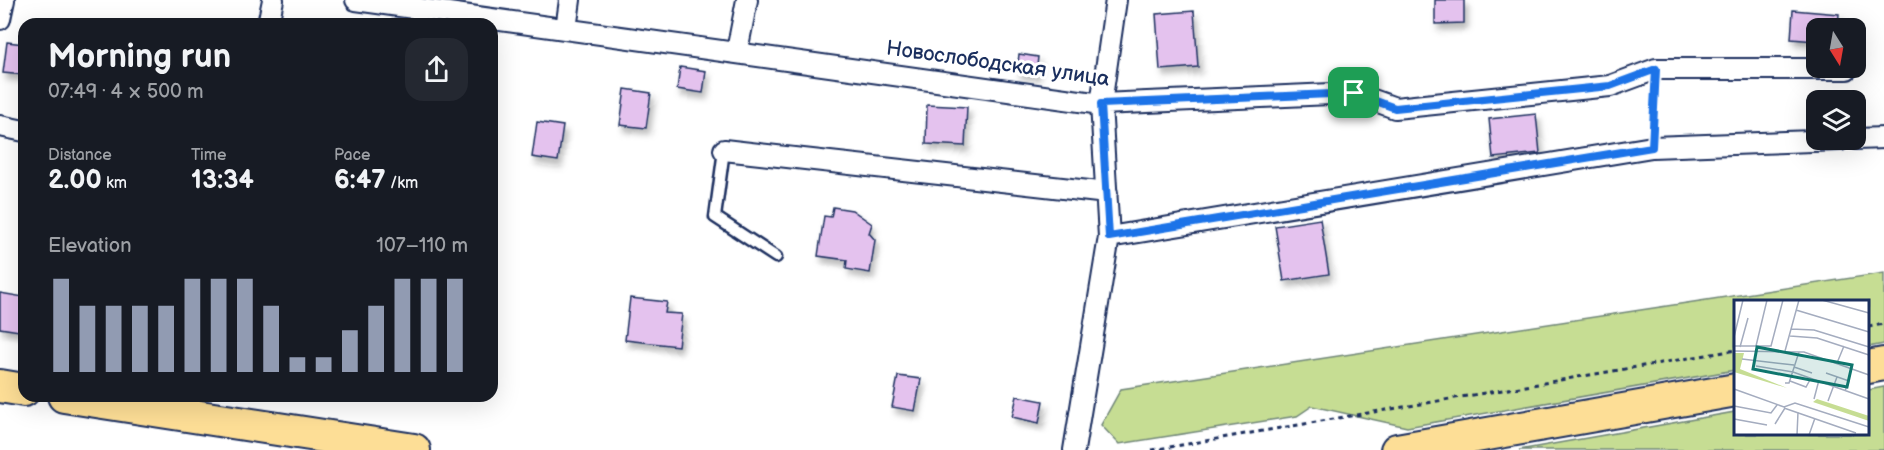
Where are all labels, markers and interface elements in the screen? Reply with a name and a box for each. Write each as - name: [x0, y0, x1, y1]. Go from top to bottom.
- north arrow: [1806, 18, 1866, 78]
- map controls: [1806, 18, 1866, 150]
- street label: Новослободская улица: [885, 35, 1112, 92]
- text: Morning run: [48, 37, 231, 77]
- button: share: [405, 38, 468, 101]
- pin: [1328, 67, 1379, 118]
- icon: arrive: [1337, 76, 1370, 109]
- text: 07:49 · 4 × 500 m: [48, 80, 204, 104]
- button: layers: [1806, 90, 1866, 150]
- text: Distance: [48, 146, 112, 165]
- text: Time: [191, 146, 226, 165]
- text: Pace: [334, 146, 370, 165]
- text: 2.00: [48, 165, 102, 196]
- text: 13:34: [191, 165, 254, 196]
- text: 6:47: [334, 165, 386, 196]
- text: km: [102, 174, 127, 193]
- text: /km: [386, 174, 418, 193]
- text: Elevation: [48, 234, 131, 258]
- text: 107–110 m: [376, 234, 468, 258]
- inset map: [1734, 300, 1869, 435]

